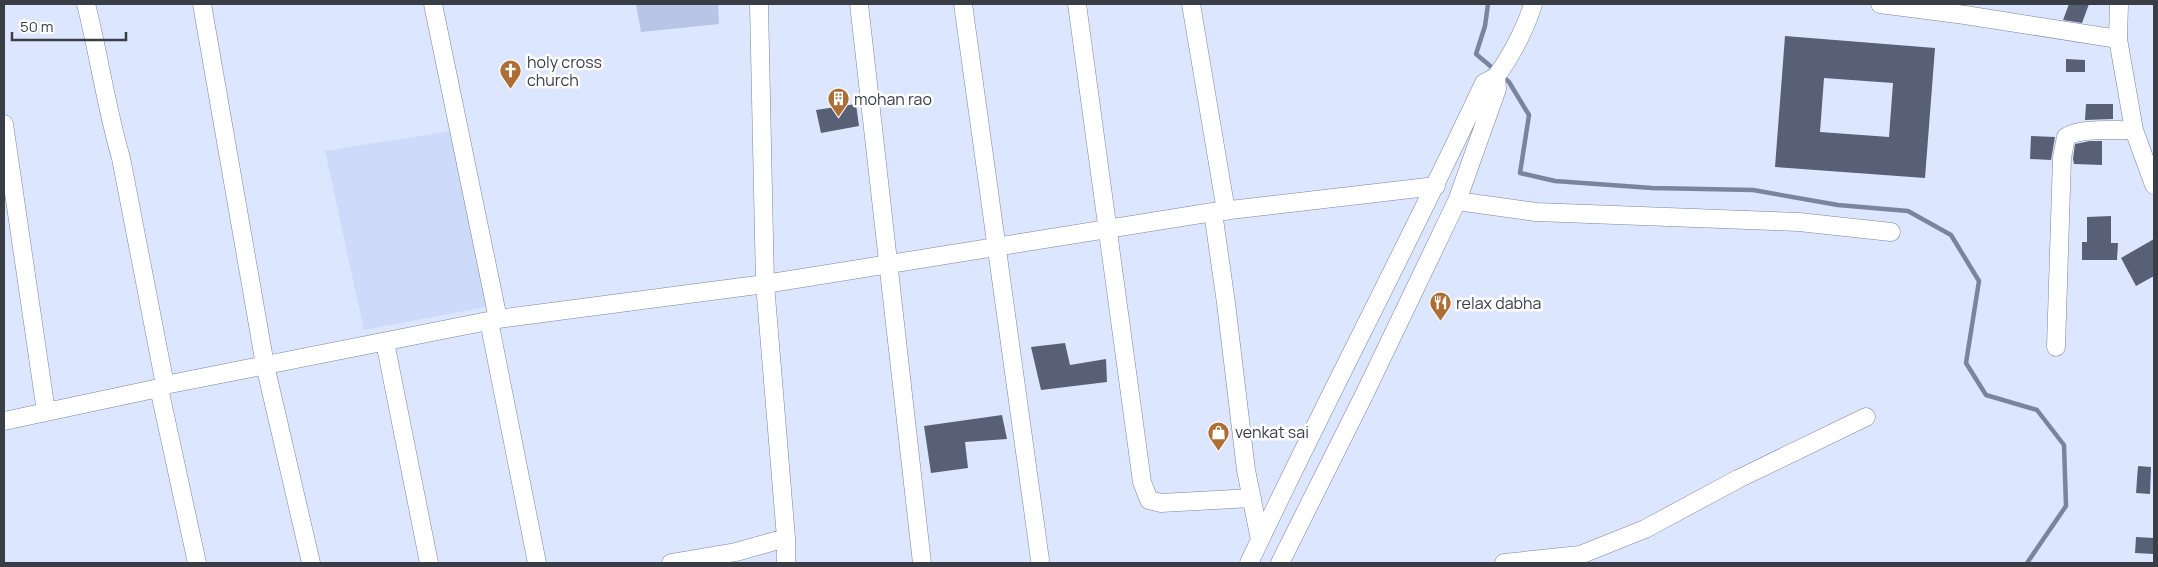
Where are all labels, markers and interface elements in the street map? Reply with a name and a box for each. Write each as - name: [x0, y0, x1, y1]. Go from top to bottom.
- scale bar: [12, 10, 126, 42]
- text: 50 m: [20, 16, 54, 37]
- place label: holy cross church: [527, 51, 602, 91]
- church icon: holy cross church: [499, 59, 523, 90]
- building icon: mohan rao: [826, 87, 850, 118]
- place label: mohan rao: [854, 88, 932, 110]
- restaurant icon: relax dabha: [1428, 291, 1452, 322]
- place label: relax dabha: [1456, 292, 1541, 314]
- shop icon: venkat sai: [1207, 420, 1231, 451]
- place label: venkat sai: [1235, 421, 1309, 443]

